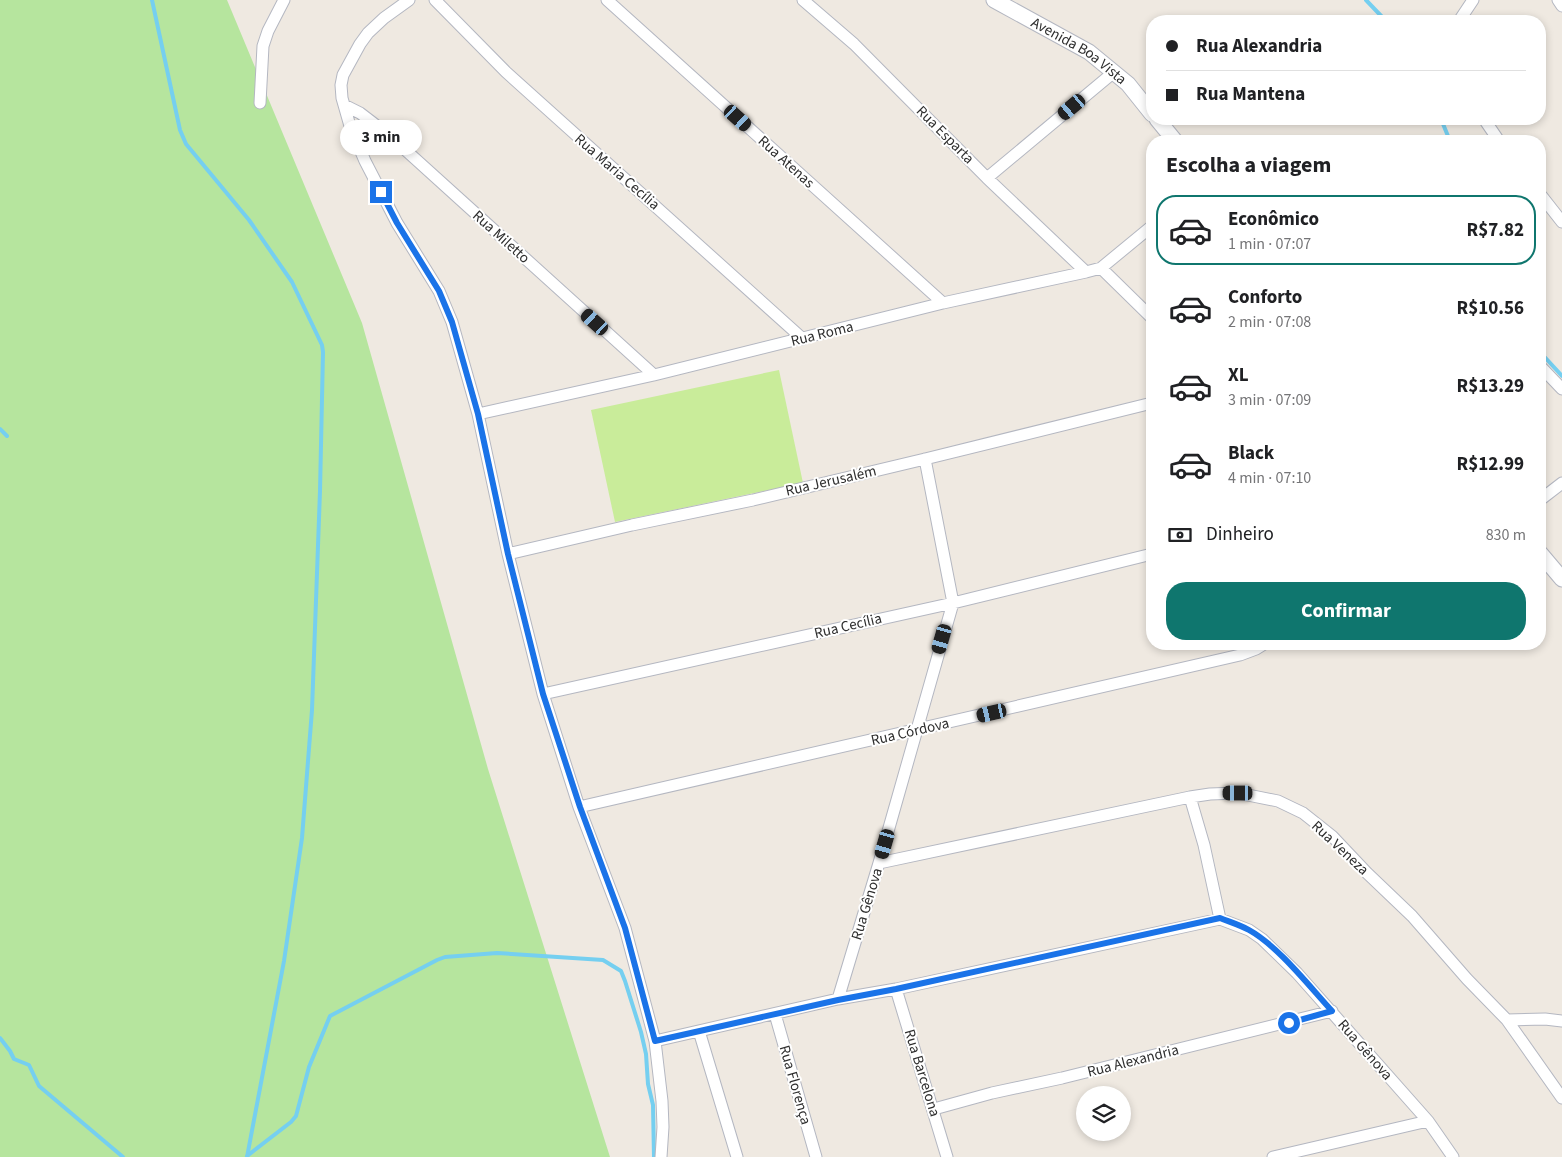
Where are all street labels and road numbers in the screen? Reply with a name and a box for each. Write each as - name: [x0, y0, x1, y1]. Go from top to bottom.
- street label: Avenida Boa Vista: [1027, 12, 1131, 89]
- street label: Rua Esparta: [911, 101, 979, 169]
- street label: Rua Maria Cecília: [570, 129, 664, 215]
- street label: Rua Atenas: [753, 131, 819, 193]
- street label: Rua Miletto: [468, 206, 534, 268]
- street label: Rua Roma: [789, 316, 855, 352]
- street label: Rua Jerusalém: [783, 460, 879, 502]
- street label: Rua Cecília: [812, 608, 884, 644]
- street label: Rua Córdova: [869, 713, 951, 751]
- street label: Rua Veneza: [1307, 816, 1373, 880]
- street label: Rua Gênova: [846, 865, 888, 943]
- street label: Rua Gênova: [1333, 1015, 1397, 1085]
- street label: Rua Barcelona: [899, 1027, 945, 1119]
- street label: Rua Alexandria: [1085, 1039, 1181, 1083]
- street label: Rua Florença: [774, 1043, 816, 1127]

